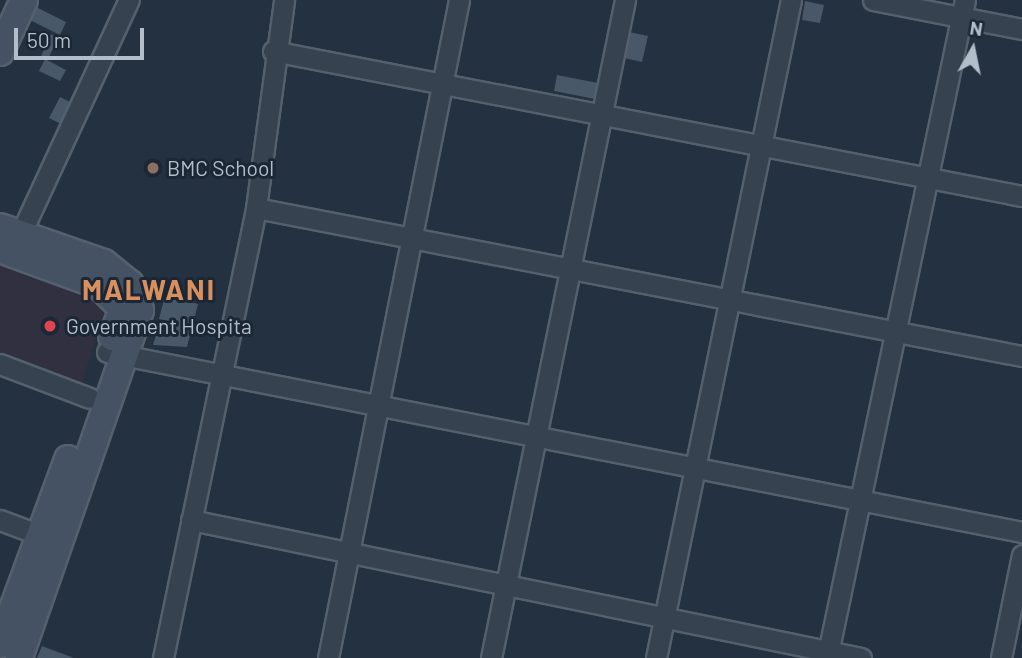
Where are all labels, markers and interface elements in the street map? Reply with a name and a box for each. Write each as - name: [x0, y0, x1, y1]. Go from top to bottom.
- scale bar: [18, 14, 147, 58]
- north arrow: [938, 14, 1008, 84]
- text: N: [968, 15, 984, 40]
- text: 50 m: [27, 27, 71, 52]
- place label: BMC School: [167, 155, 274, 181]
- marker: BMC School: [145, 160, 161, 176]
- district label: MALWANI: [83, 272, 215, 306]
- place label: Government Hospita: [66, 313, 252, 339]
- marker: Government Hospita: [40, 316, 60, 336]

